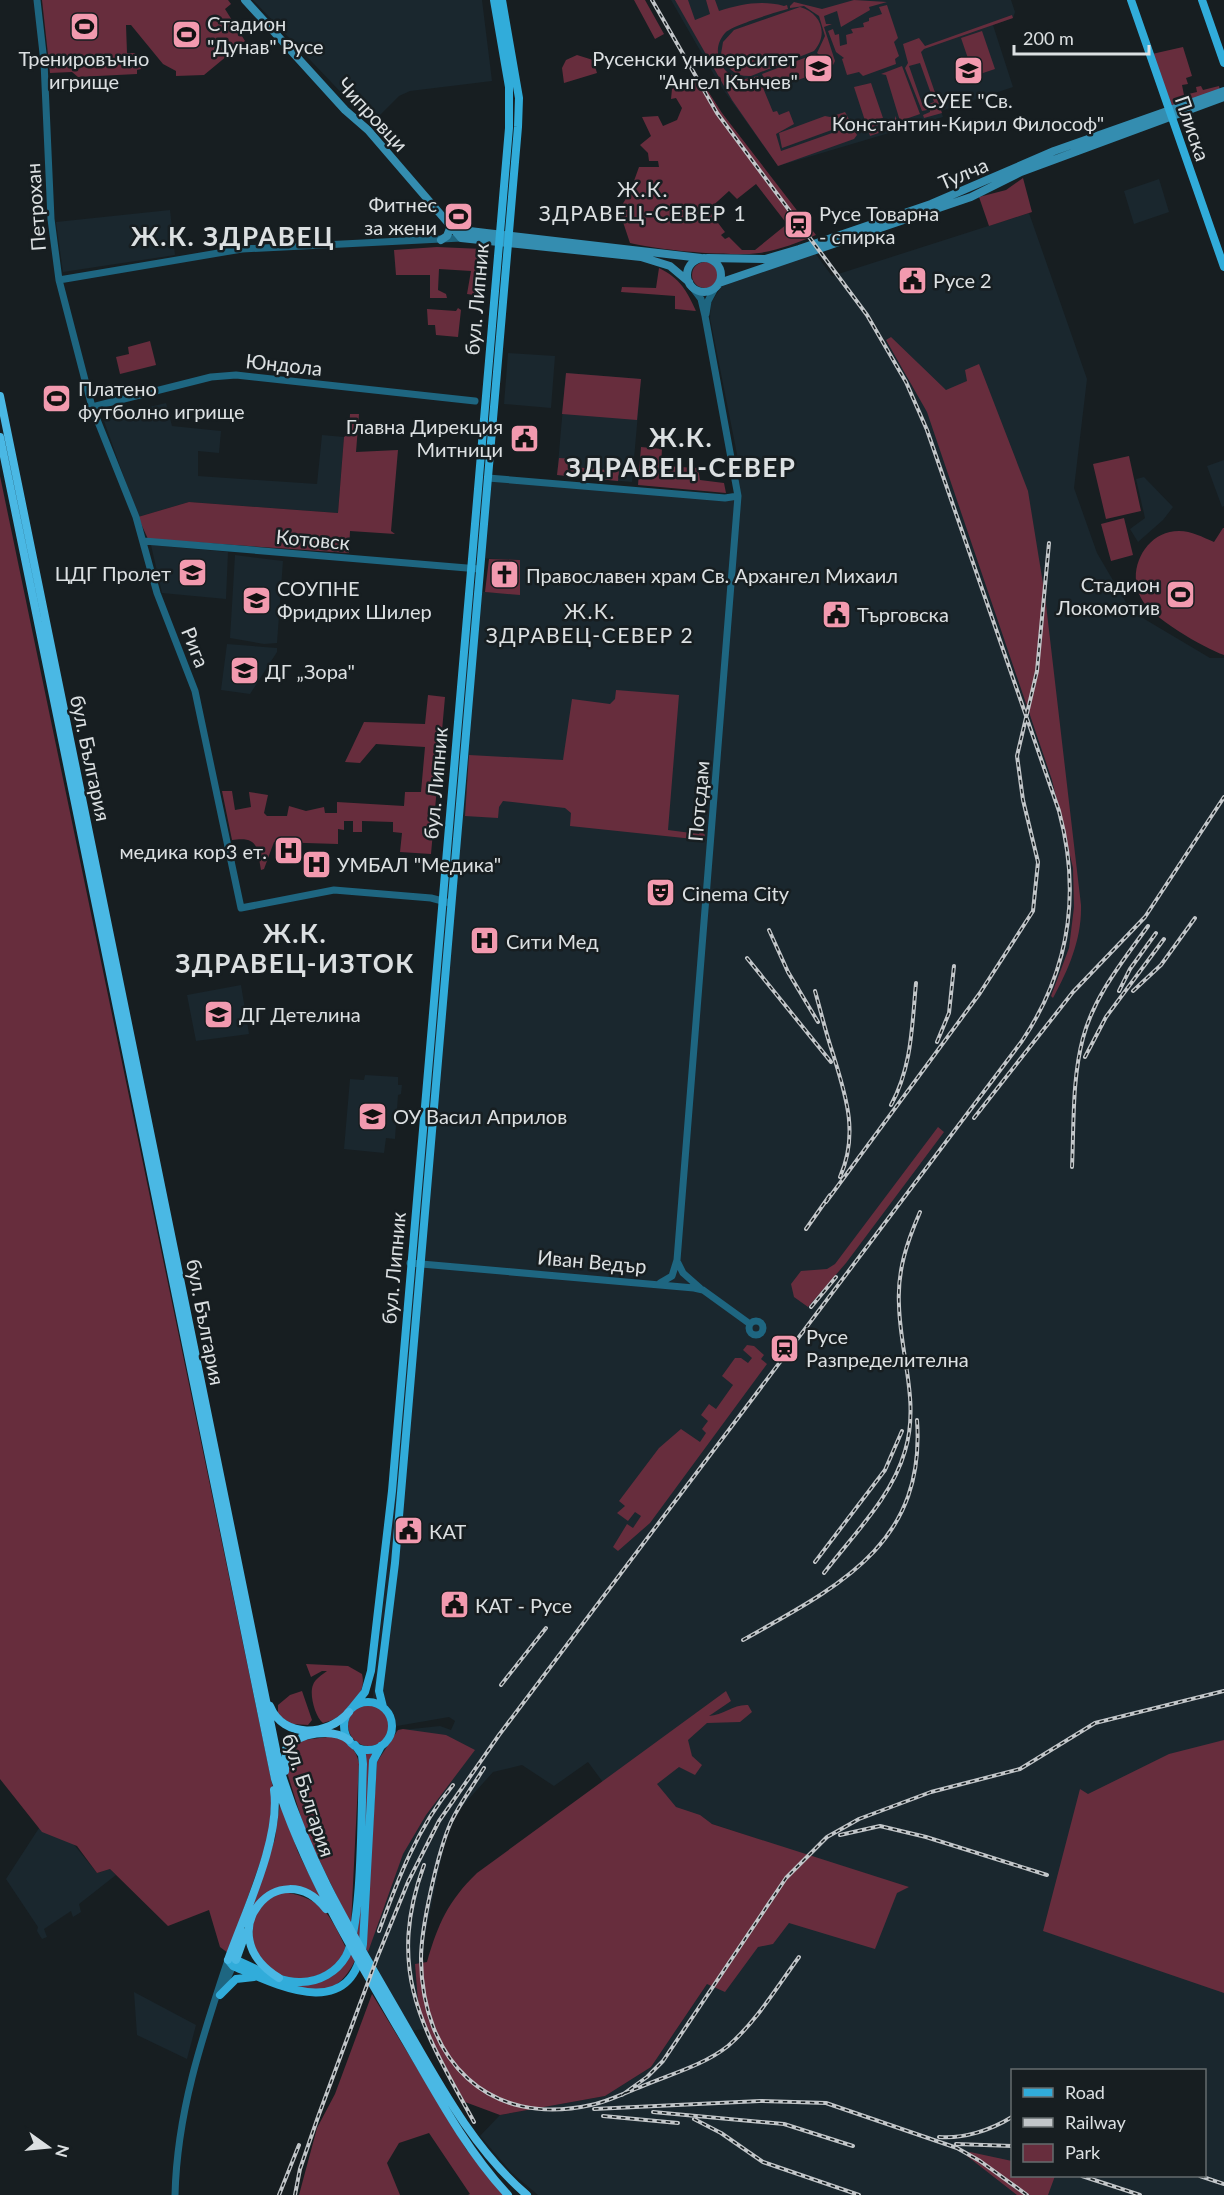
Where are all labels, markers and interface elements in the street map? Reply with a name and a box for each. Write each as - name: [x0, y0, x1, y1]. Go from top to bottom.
- sports icon: Тренировъчно игрище: [68, 11, 100, 43]
- place label: Стадион "Дунав" Русе: [207, 11, 324, 58]
- sports icon: Стадион "Дунав" Русе: [170, 18, 202, 50]
- scale bar: [1014, 18, 1149, 56]
- text: 200 m: [1023, 27, 1074, 49]
- place label: Тренировъчно игрище: [19, 46, 149, 93]
- place label: Русенски университет "Ангел Кънчев": [592, 46, 798, 93]
- school or university icon: Русенски университет "Ангел Кънчев": [803, 53, 835, 85]
- school or university icon: СУЕЕ "Св. Константин-Кирил Философ": [952, 54, 984, 86]
- street label: Чипровци: [333, 72, 413, 156]
- place label: СУЕЕ "Св. Константин-Кирил Философ": [832, 88, 1104, 135]
- street label: Плиска: [1171, 92, 1215, 164]
- street label: Тулча: [935, 152, 991, 194]
- street label: Петрохан: [20, 162, 50, 252]
- district label: Ж.К. ЗДРАВЕЦ-СЕВЕР 1: [539, 176, 747, 225]
- place label: Фитнес за жени: [364, 192, 437, 239]
- sports icon: Фитнес за жени: [442, 200, 474, 232]
- place label: Русе Товарна - спирка: [819, 201, 939, 248]
- station icon: Русе Товарна - спирка: [782, 208, 814, 240]
- district label: Ж.К. ЗДРАВЕЦ: [131, 220, 335, 252]
- street label: бул. Липник: [459, 241, 493, 356]
- public building icon: Русе 2: [896, 264, 928, 296]
- place label: Русе 2: [933, 268, 992, 292]
- street label: Юндола: [245, 348, 323, 380]
- place label: Платено футболно игрище: [78, 376, 245, 423]
- sports icon: Платено футболно игрище: [41, 383, 73, 415]
- place label: Главна Дирекция Митници: [346, 414, 503, 461]
- district label: Ж.К. ЗДРАВЕЦ-СЕВЕР: [566, 421, 796, 483]
- public building icon: Главна Дирекция Митници: [508, 422, 540, 454]
- street label: Котовск: [275, 524, 352, 554]
- school or university icon: ЦДГ Пролет: [176, 557, 208, 589]
- church icon: Православен храм Св. Архангел Михаил: [489, 559, 521, 591]
- place label: ЦДГ Пролет: [55, 561, 171, 585]
- place label: Православен храм Св. Архангел Михаил: [526, 563, 898, 587]
- place label: Стадион Локомотив: [1056, 572, 1160, 619]
- place label: СОУПНЕ Фридрих Шилер: [277, 576, 432, 623]
- sports icon: Стадион Локомотив: [1165, 579, 1197, 611]
- school or university icon: СОУПНЕ Фридрих Шилер: [240, 584, 272, 616]
- district label: Ж.К. ЗДРАВЕЦ-СЕВЕР 2: [486, 598, 694, 647]
- public building icon: Търговска: [820, 598, 852, 630]
- place label: Търговска: [857, 602, 949, 626]
- street label: Рига: [177, 623, 215, 671]
- school or university icon: ДГ „Зора": [228, 655, 260, 687]
- place label: ДГ „Зора": [265, 659, 355, 683]
- street label: бул. България: [66, 693, 116, 823]
- street label: бул. Липник: [418, 725, 452, 840]
- street label: Потсдам: [683, 760, 713, 842]
- hospital icon: медика кор3 ет.: [272, 835, 304, 867]
- place label: медика кор3 ет.: [120, 839, 267, 863]
- hospital icon: УМБАЛ "Медика": [300, 848, 332, 880]
- place label: УМБАЛ "Медика": [337, 852, 501, 876]
- theatre icon: Cinema City: [645, 877, 677, 909]
- place label: Cinema City: [682, 881, 790, 905]
- district label: Ж.К. ЗДРАВЕЦ-ИЗТОК: [175, 917, 415, 979]
- hospital icon: Сити Мед: [469, 925, 501, 957]
- place label: Сити Мед: [506, 929, 599, 953]
- school or university icon: ДГ Детелина: [202, 998, 234, 1030]
- place label: ДГ Детелина: [239, 1002, 361, 1026]
- school or university icon: ОУ Васил Априлов: [356, 1100, 388, 1132]
- place label: ОУ Васил Априлов: [393, 1104, 567, 1128]
- street label: бул. Липник: [376, 1210, 410, 1325]
- street label: Иван Ведър: [536, 1244, 648, 1278]
- street label: бул. България: [182, 1257, 230, 1387]
- place label: Русе Разпределителна: [806, 1324, 969, 1371]
- station icon: Русе Разпределителна: [769, 1332, 801, 1364]
- public building icon: КАТ: [392, 1515, 424, 1547]
- place label: КАТ: [429, 1519, 467, 1543]
- public building icon: КАТ - Русе: [438, 1589, 470, 1621]
- place label: КАТ - Русе: [475, 1593, 572, 1617]
- street label: бул. България: [278, 1730, 340, 1860]
- legend: [1011, 2069, 1206, 2177]
- text: Road: [1065, 2081, 1105, 2103]
- text: Railway: [1065, 2111, 1126, 2133]
- north arrow: [18, 2117, 78, 2177]
- text: Park: [1065, 2141, 1101, 2163]
- text: N: [52, 2143, 74, 2159]

